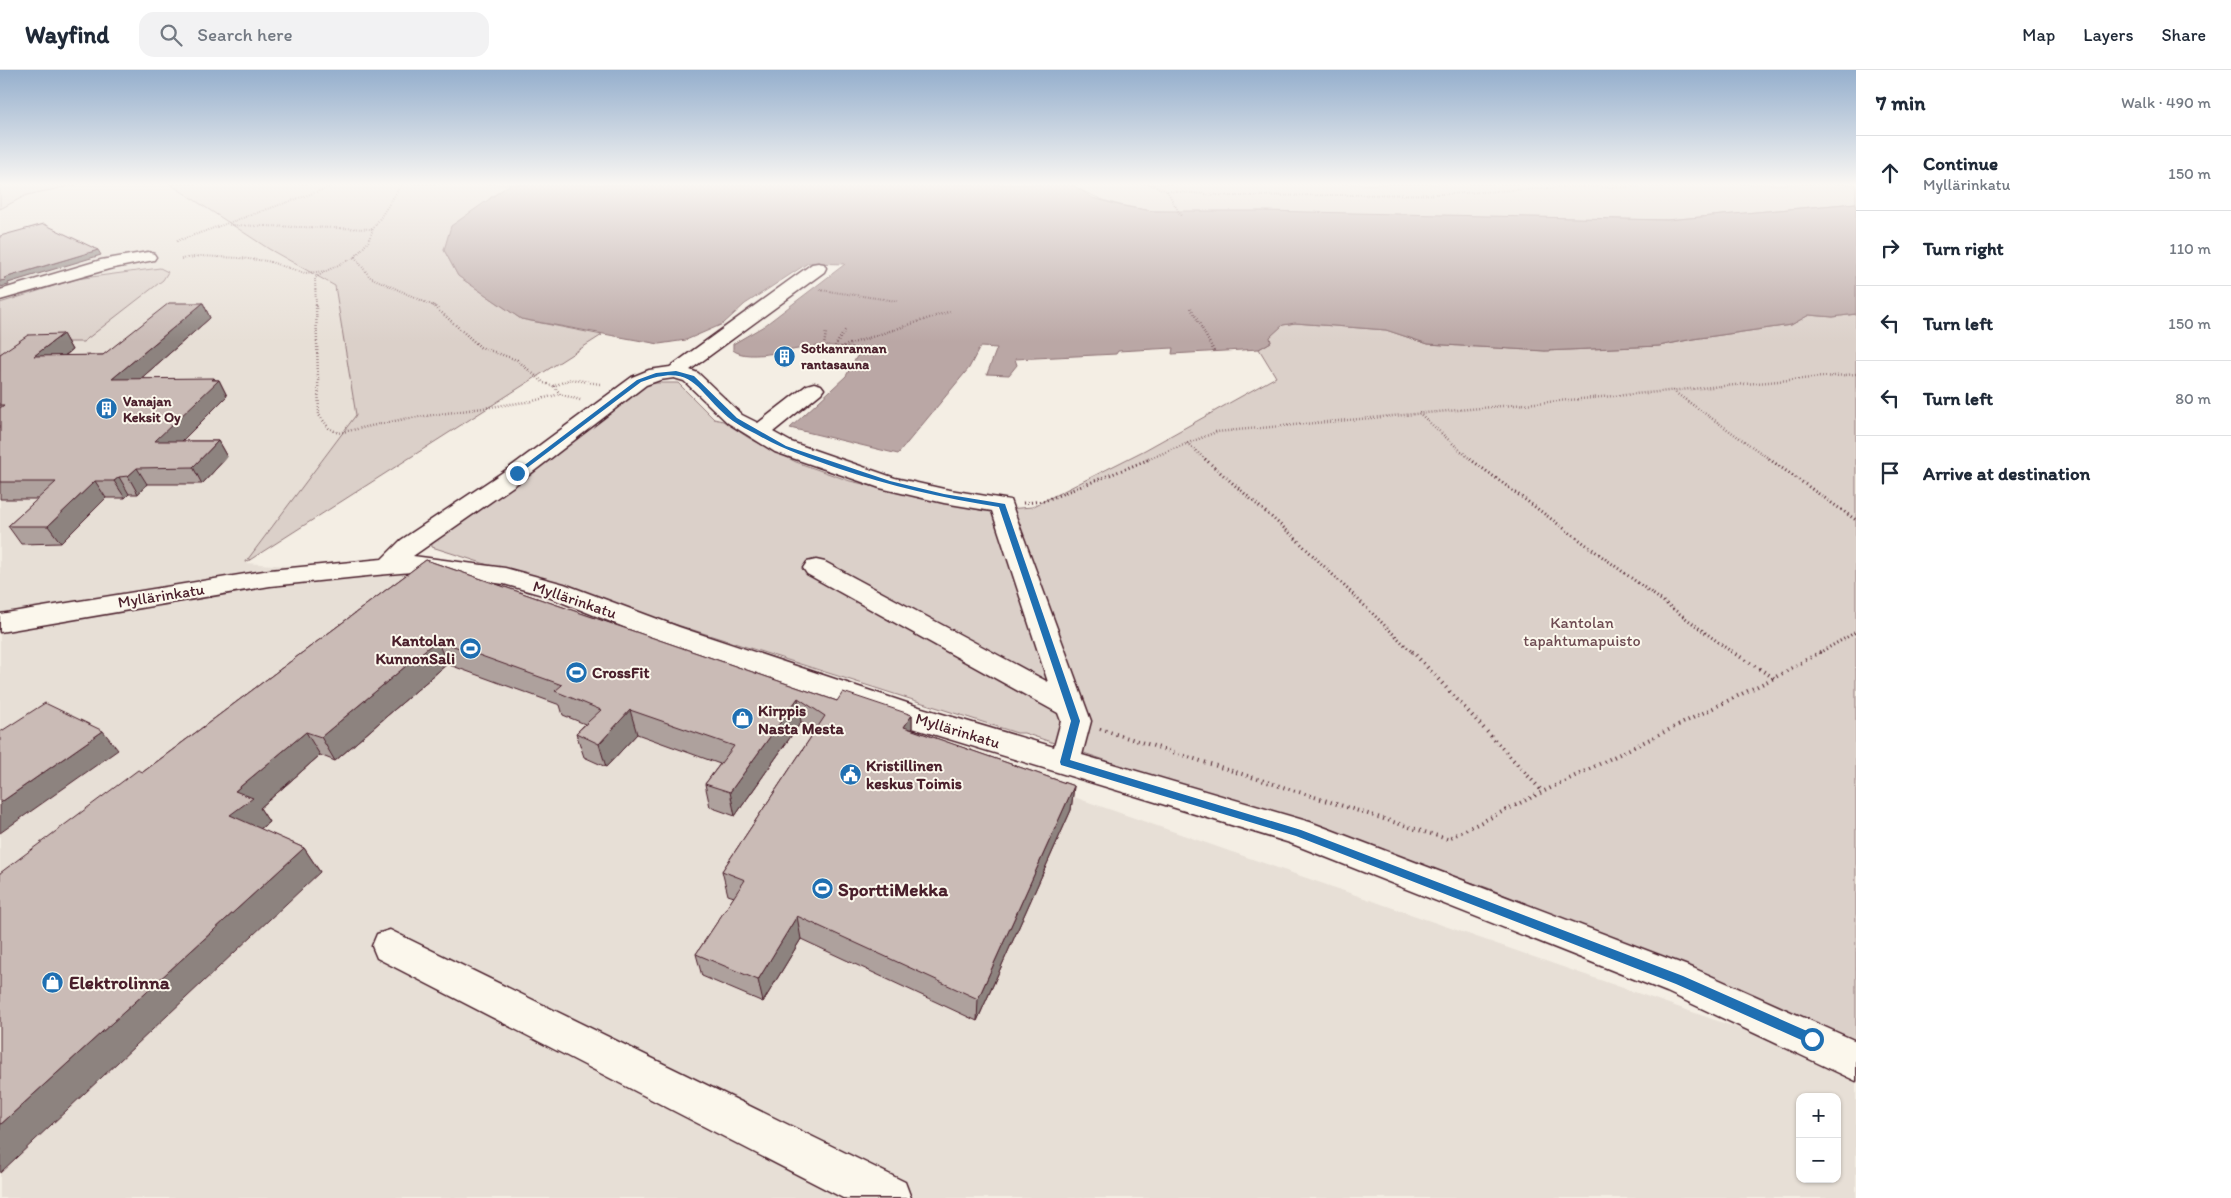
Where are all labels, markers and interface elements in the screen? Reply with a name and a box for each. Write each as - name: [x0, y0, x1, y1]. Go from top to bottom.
- search box: [139, 12, 489, 57]
- text: Wayfind: [25, 20, 109, 49]
- icon: search: [157, 21, 185, 49]
- text: Search here: [197, 23, 293, 46]
- text: Map: [2022, 24, 2055, 46]
- text: Layers: [2083, 24, 2133, 46]
- text: Share: [2161, 24, 2206, 46]
- text: 7 min: [1876, 90, 1925, 115]
- text: Walk · 490 m: [2121, 93, 2211, 112]
- text: Continue: [1923, 152, 1998, 175]
- icon: ahead: [1876, 159, 1904, 187]
- text: 150 m: [2168, 164, 2211, 183]
- text: Myllärinkatu: [1923, 175, 2011, 194]
- icon: right: [1876, 234, 1904, 262]
- text: Turn right: [1923, 237, 2004, 260]
- text: 110 m: [2169, 239, 2211, 258]
- icon: left: [1876, 309, 1904, 337]
- text: Turn left: [1923, 312, 1993, 335]
- text: 150 m: [2168, 314, 2211, 333]
- place label: Sotkanrannan rantasauna: [801, 340, 887, 373]
- building icon: Sotkanrannan rantasauna: [773, 344, 797, 368]
- icon: left: [1876, 384, 1904, 412]
- text: Turn left: [1923, 387, 1993, 410]
- text: 80 m: [2175, 389, 2211, 408]
- place label: Vanajan Keksit Oy: [123, 393, 181, 426]
- building icon: Vanajan Keksit Oy: [95, 397, 119, 421]
- icon: arrive: [1876, 459, 1904, 487]
- route end: [506, 462, 529, 485]
- text: Arrive at destination: [1923, 462, 2090, 485]
- street label: Myllärinkatu: [530, 576, 619, 623]
- street label: Myllärinkatu: [116, 579, 206, 612]
- park label: Kantolan tapahtumapuisto: [1523, 613, 1641, 650]
- place label: Kantolan KunnonSali: [375, 631, 456, 668]
- sports icon: Kantolan KunnonSali: [459, 637, 483, 661]
- sports icon: CrossFit: [564, 660, 588, 684]
- place label: CrossFit: [592, 663, 649, 682]
- place label: Kirppis Nasta Mesta: [758, 701, 845, 738]
- shop icon: Kirppis Nasta Mesta: [730, 707, 754, 731]
- street label: Myllärinkatu: [913, 709, 1003, 752]
- place label: Kristillinen keskus Toimis: [866, 756, 962, 793]
- public building icon: Kristillinen keskus Toimis: [838, 762, 862, 786]
- sports icon: SporttiMekka: [810, 877, 834, 901]
- place label: SporttiMekka: [838, 878, 949, 901]
- shop icon: Elektrolinna: [41, 970, 65, 994]
- place label: Elektrolinna: [69, 971, 171, 994]
- route start: [1801, 1028, 1824, 1051]
- map controls: [1796, 1093, 1841, 1183]
- button: +: [1796, 1093, 1841, 1138]
- button: −: [1796, 1138, 1841, 1183]

